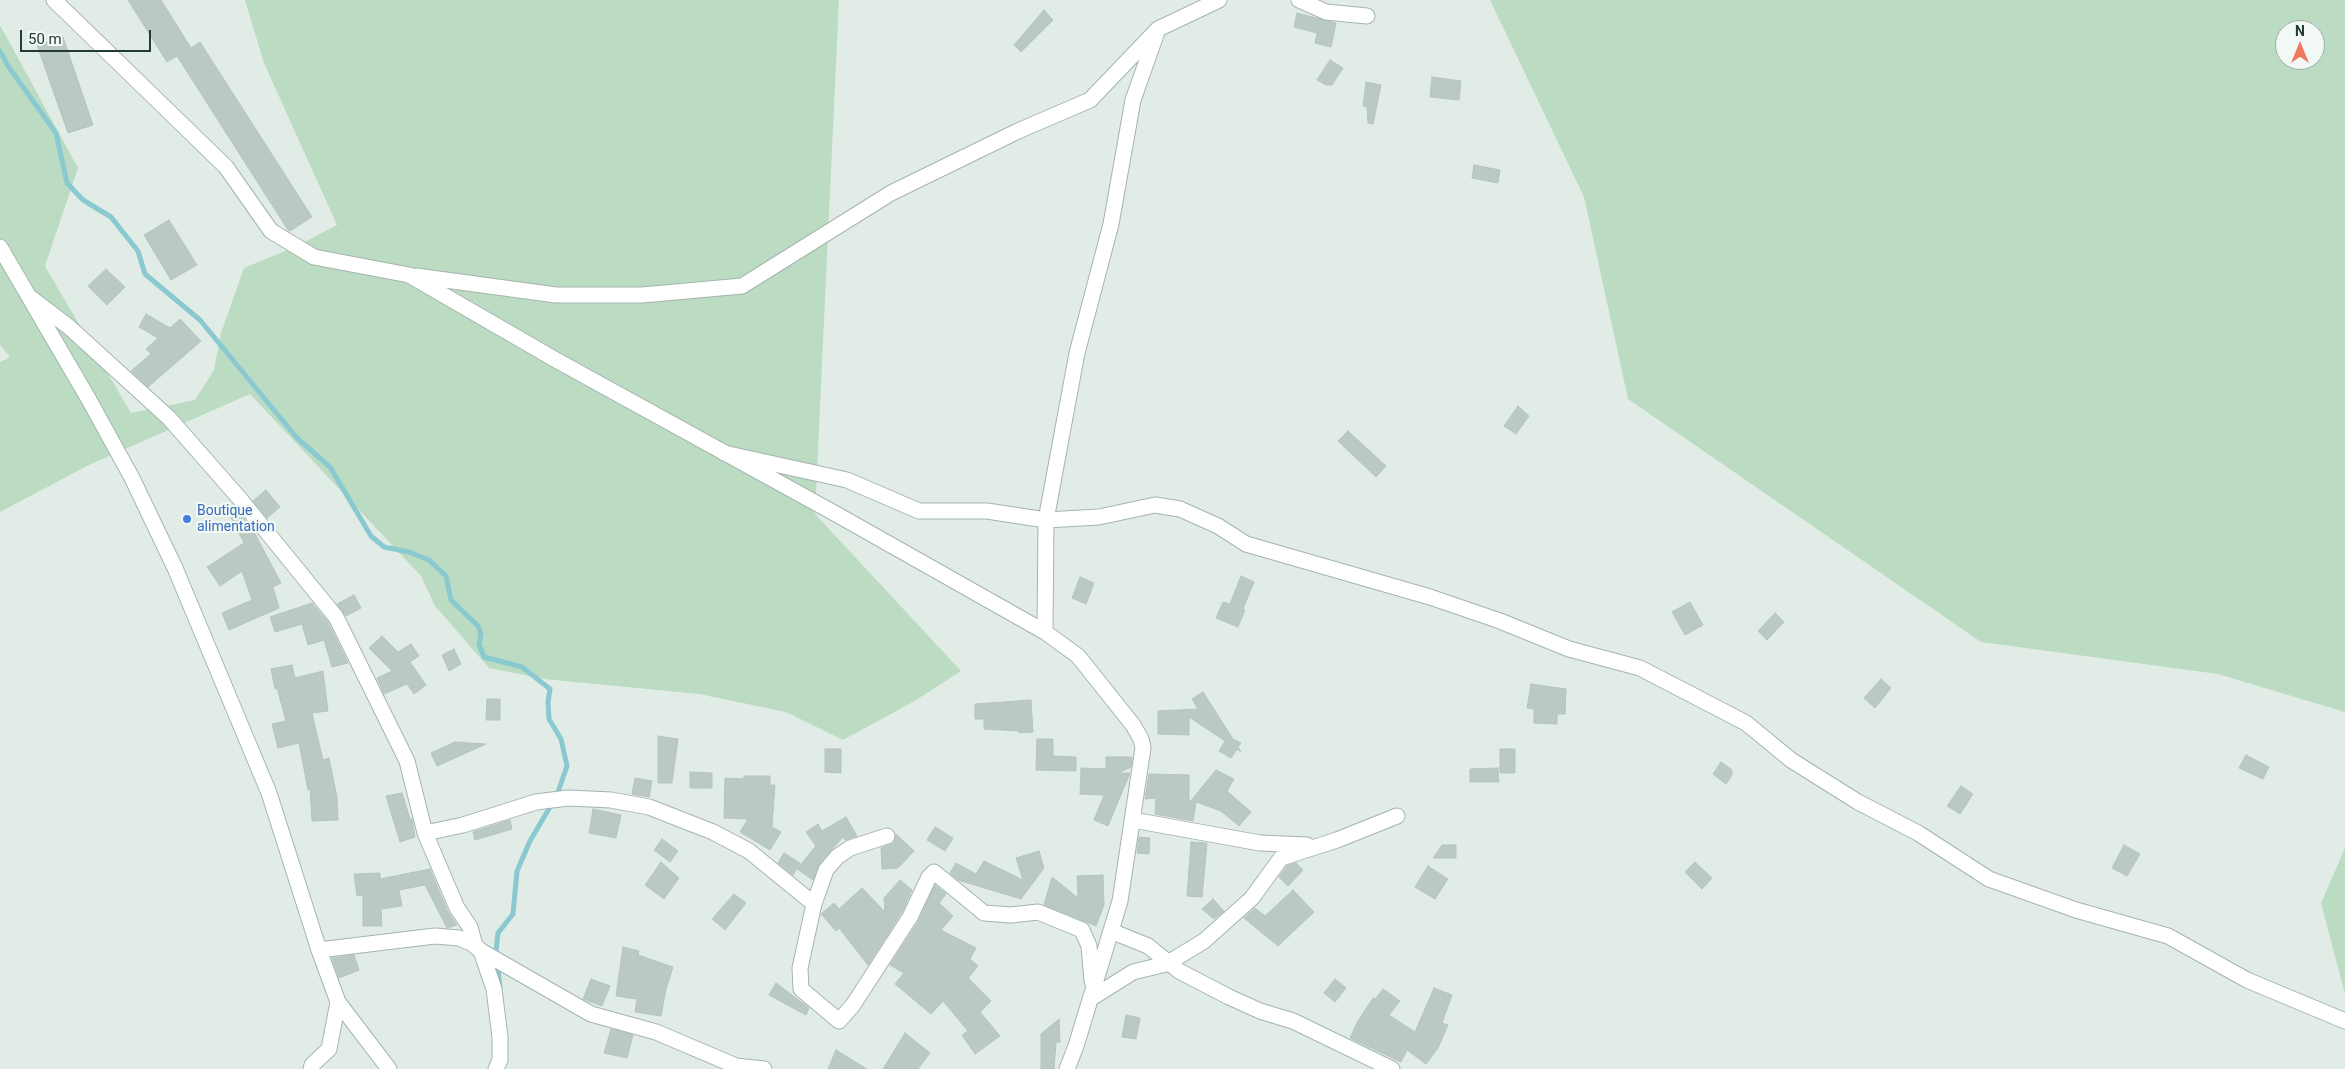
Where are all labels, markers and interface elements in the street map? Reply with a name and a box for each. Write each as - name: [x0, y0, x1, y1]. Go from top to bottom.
- scale bar: [22, 20, 154, 52]
- north arrow: [2275, 20, 2325, 70]
- text: N: [2295, 23, 2305, 39]
- text: 50 m: [28, 30, 62, 48]
- place label: Boutique alimentation: [197, 503, 275, 536]
- marker: Boutique alimentation: [181, 513, 193, 525]

